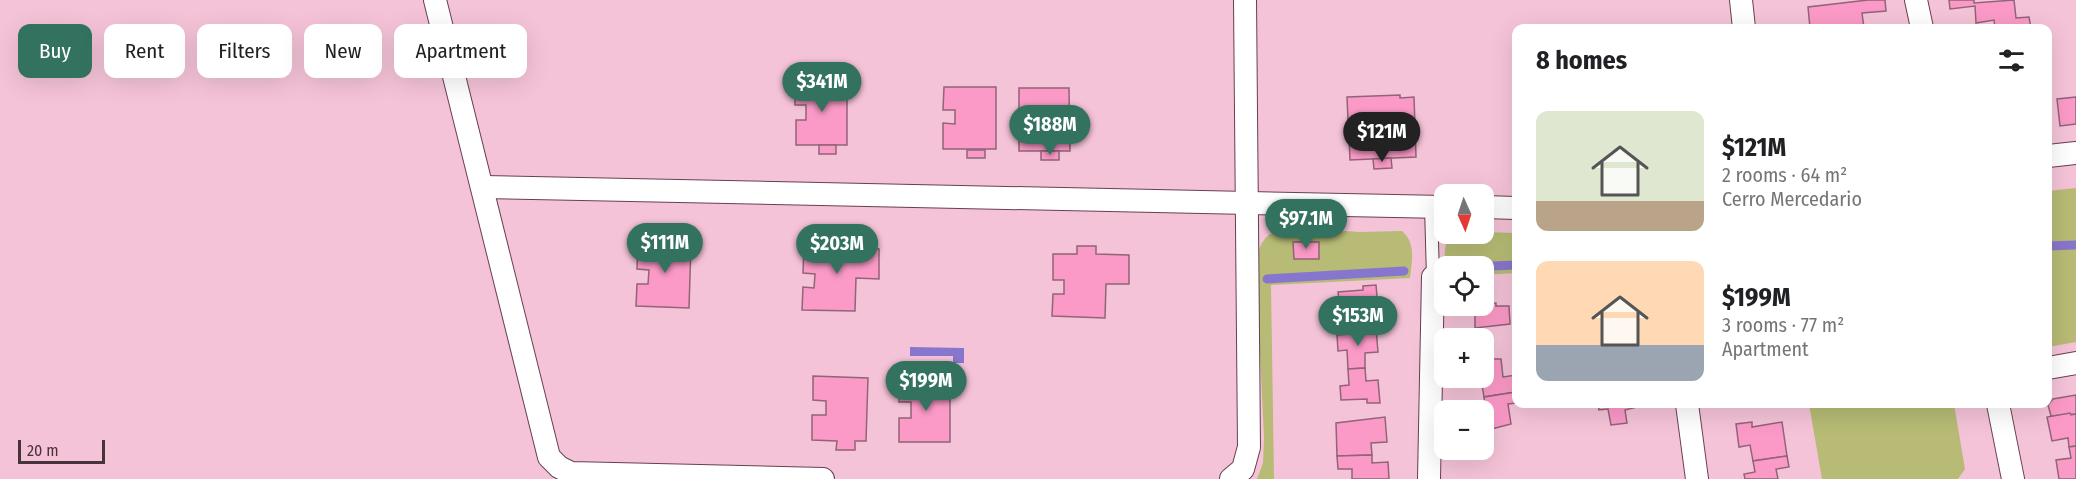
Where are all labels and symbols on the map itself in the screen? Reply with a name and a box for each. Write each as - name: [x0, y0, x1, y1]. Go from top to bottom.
- pin: $341M: [780, 62, 864, 113]
- pin: $188M: [1008, 105, 1092, 156]
- pin: $121M: [1340, 112, 1424, 163]
- north arrow: [1434, 184, 1494, 244]
- pin: $97.1M: [1257, 199, 1355, 250]
- pin: $111M: [623, 223, 707, 274]
- pin: $203M: [795, 224, 879, 275]
- pin: $153M: [1316, 296, 1400, 347]
- pin: $199M: [884, 361, 968, 412]
- scale bar: [18, 437, 105, 464]

